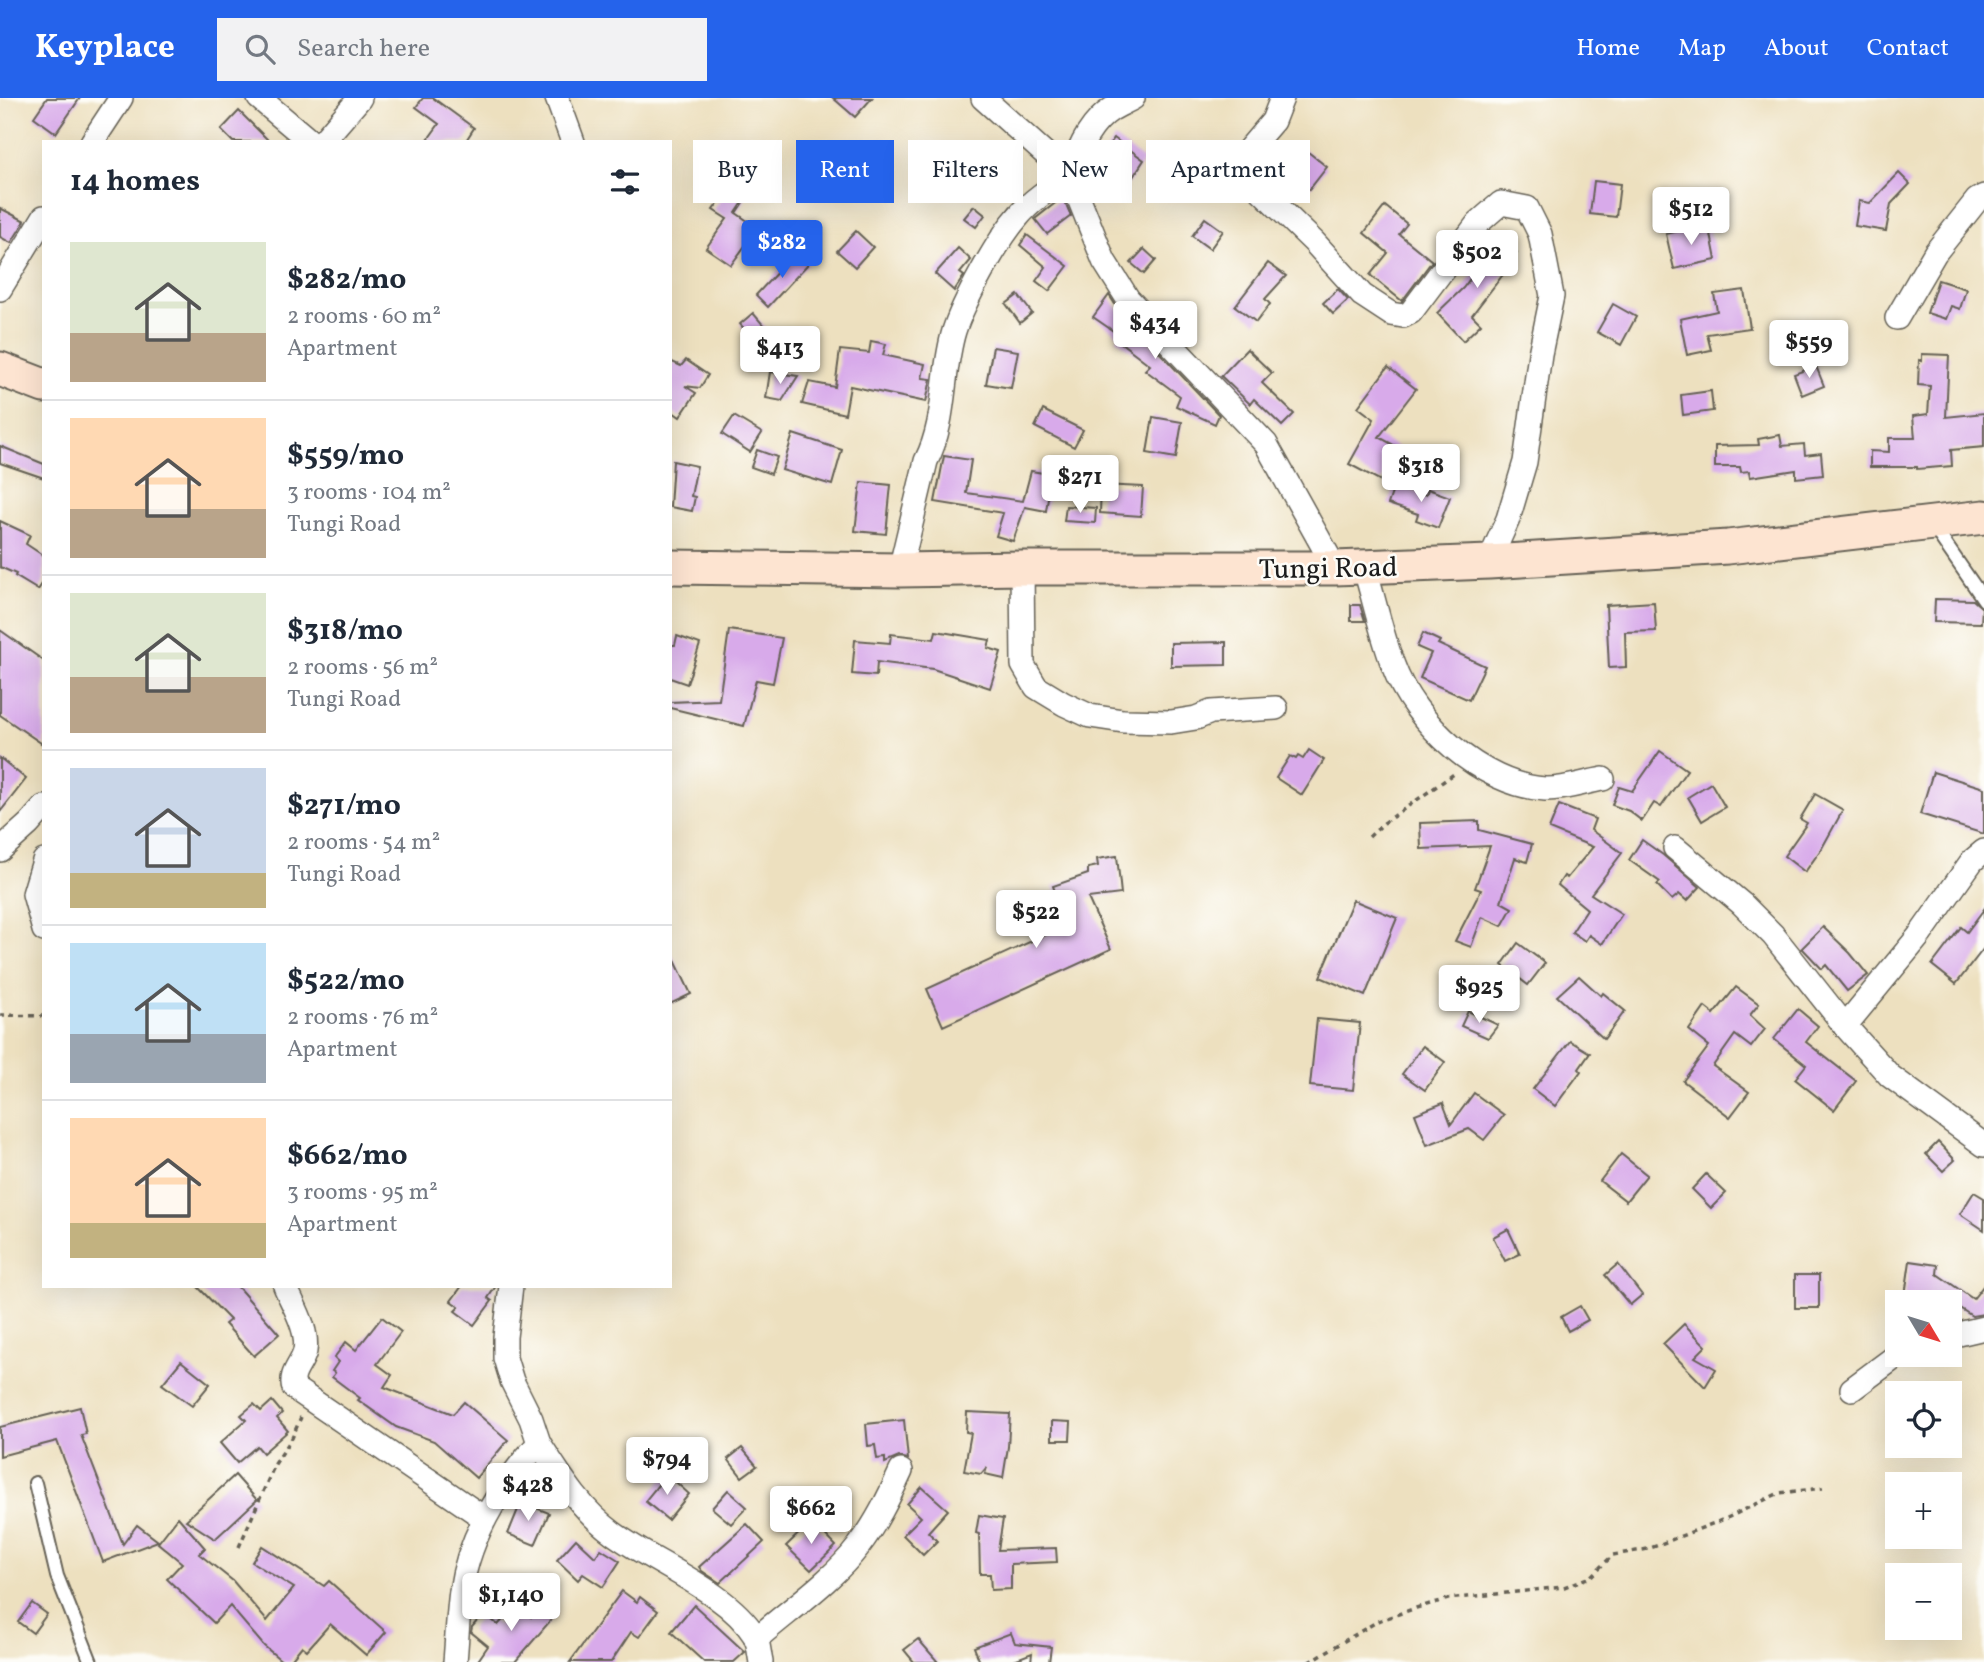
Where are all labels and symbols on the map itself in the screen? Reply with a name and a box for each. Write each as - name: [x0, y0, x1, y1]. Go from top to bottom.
- pin: $512: [1650, 188, 1732, 247]
- pin: $282: [741, 220, 823, 280]
- pin: $502: [1436, 230, 1518, 290]
- pin: $434: [1114, 302, 1196, 361]
- pin: $559: [1768, 320, 1850, 380]
- pin: $413: [739, 327, 821, 386]
- pin: $318: [1380, 444, 1462, 504]
- pin: $271: [1039, 456, 1121, 515]
- street label: Tungi Road: [1258, 549, 1398, 590]
- pin: $522: [995, 890, 1077, 950]
- pin: $925: [1438, 965, 1520, 1025]
- north arrow: [1885, 1290, 1962, 1367]
- pin: $794: [626, 1438, 708, 1497]
- pin: $428: [487, 1464, 569, 1523]
- pin: $662: [770, 1486, 852, 1546]
- pin: $1,140: [454, 1574, 568, 1633]

